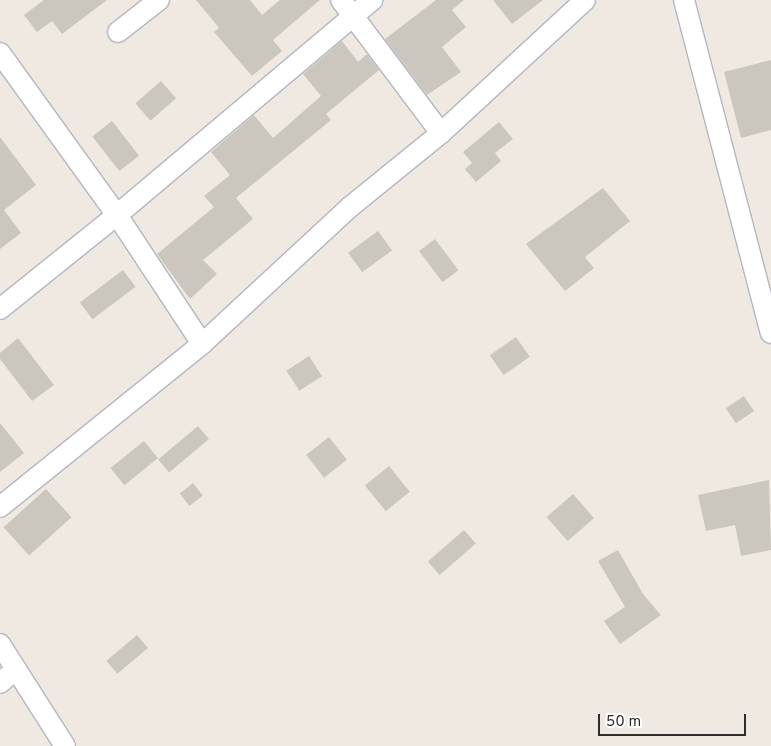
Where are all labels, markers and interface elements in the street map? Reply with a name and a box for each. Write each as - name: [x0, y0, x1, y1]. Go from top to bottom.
- scale bar: [601, 704, 748, 736]
- text: 50 m: [606, 713, 641, 732]

